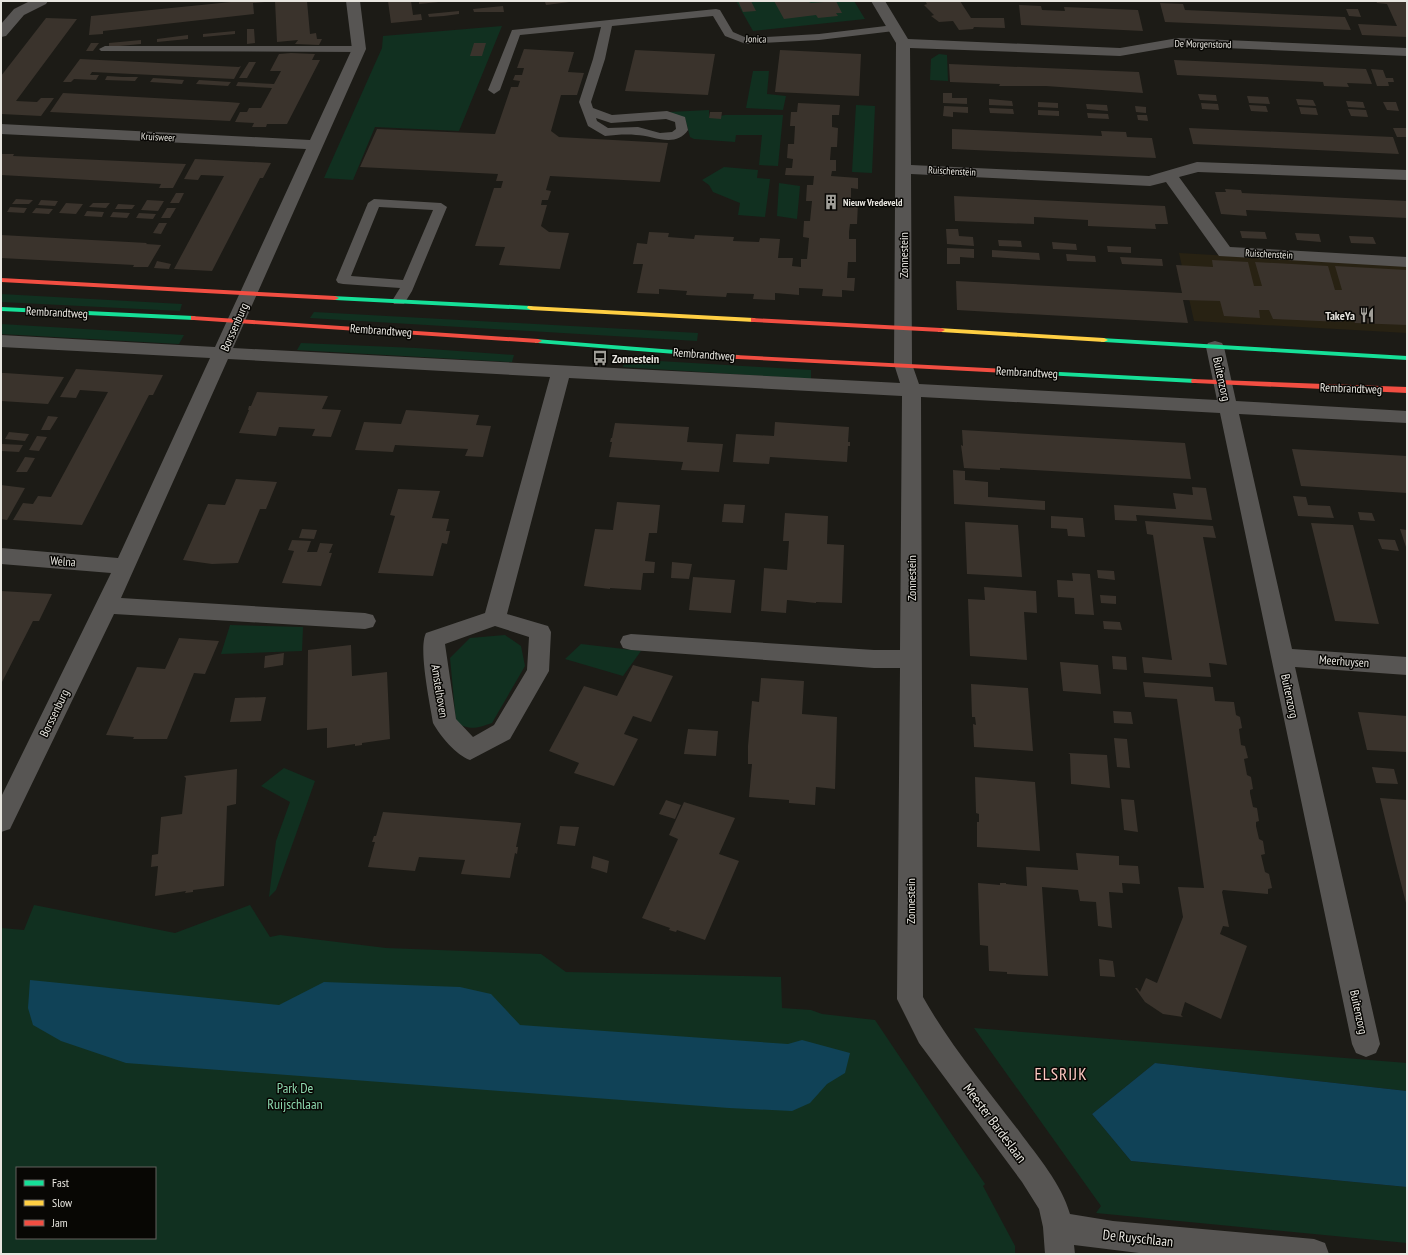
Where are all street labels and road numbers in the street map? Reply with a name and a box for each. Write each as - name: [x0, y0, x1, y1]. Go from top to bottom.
- street label: Jonica: [744, 32, 767, 46]
- street label: De Morgenstond: [1174, 37, 1232, 51]
- street label: Kruisweer: [141, 130, 176, 144]
- street label: Ruischenstein: [928, 163, 976, 179]
- street label: Zonnestein: [896, 232, 911, 278]
- street label: Ruischenstein: [1245, 246, 1293, 262]
- street label: Borssenburg: [217, 300, 251, 354]
- street label: Rembrandtweg: [26, 303, 88, 321]
- street label: Rembrandtweg: [349, 320, 413, 340]
- street label: Rembrandtweg: [672, 344, 736, 364]
- street label: Buitenzorg: [1210, 356, 1234, 402]
- street label: Rembrandtweg: [996, 363, 1058, 381]
- street label: Rembrandtweg: [1320, 379, 1382, 397]
- street label: Welna: [50, 553, 76, 569]
- street label: Zonnestein: [904, 555, 919, 601]
- street label: Meerhuysen: [1319, 652, 1369, 670]
- street label: Amstelhoven: [428, 663, 452, 719]
- street label: Buitenzorg: [1278, 673, 1302, 719]
- street label: Borssenburg: [36, 687, 72, 739]
- street label: Zonnestein: [903, 878, 918, 924]
- street label: Buitenzorg: [1347, 989, 1371, 1035]
- street label: Meester Bardeslaan: [959, 1080, 1031, 1166]
- street label: De Ruyschlaan: [1102, 1225, 1174, 1251]

